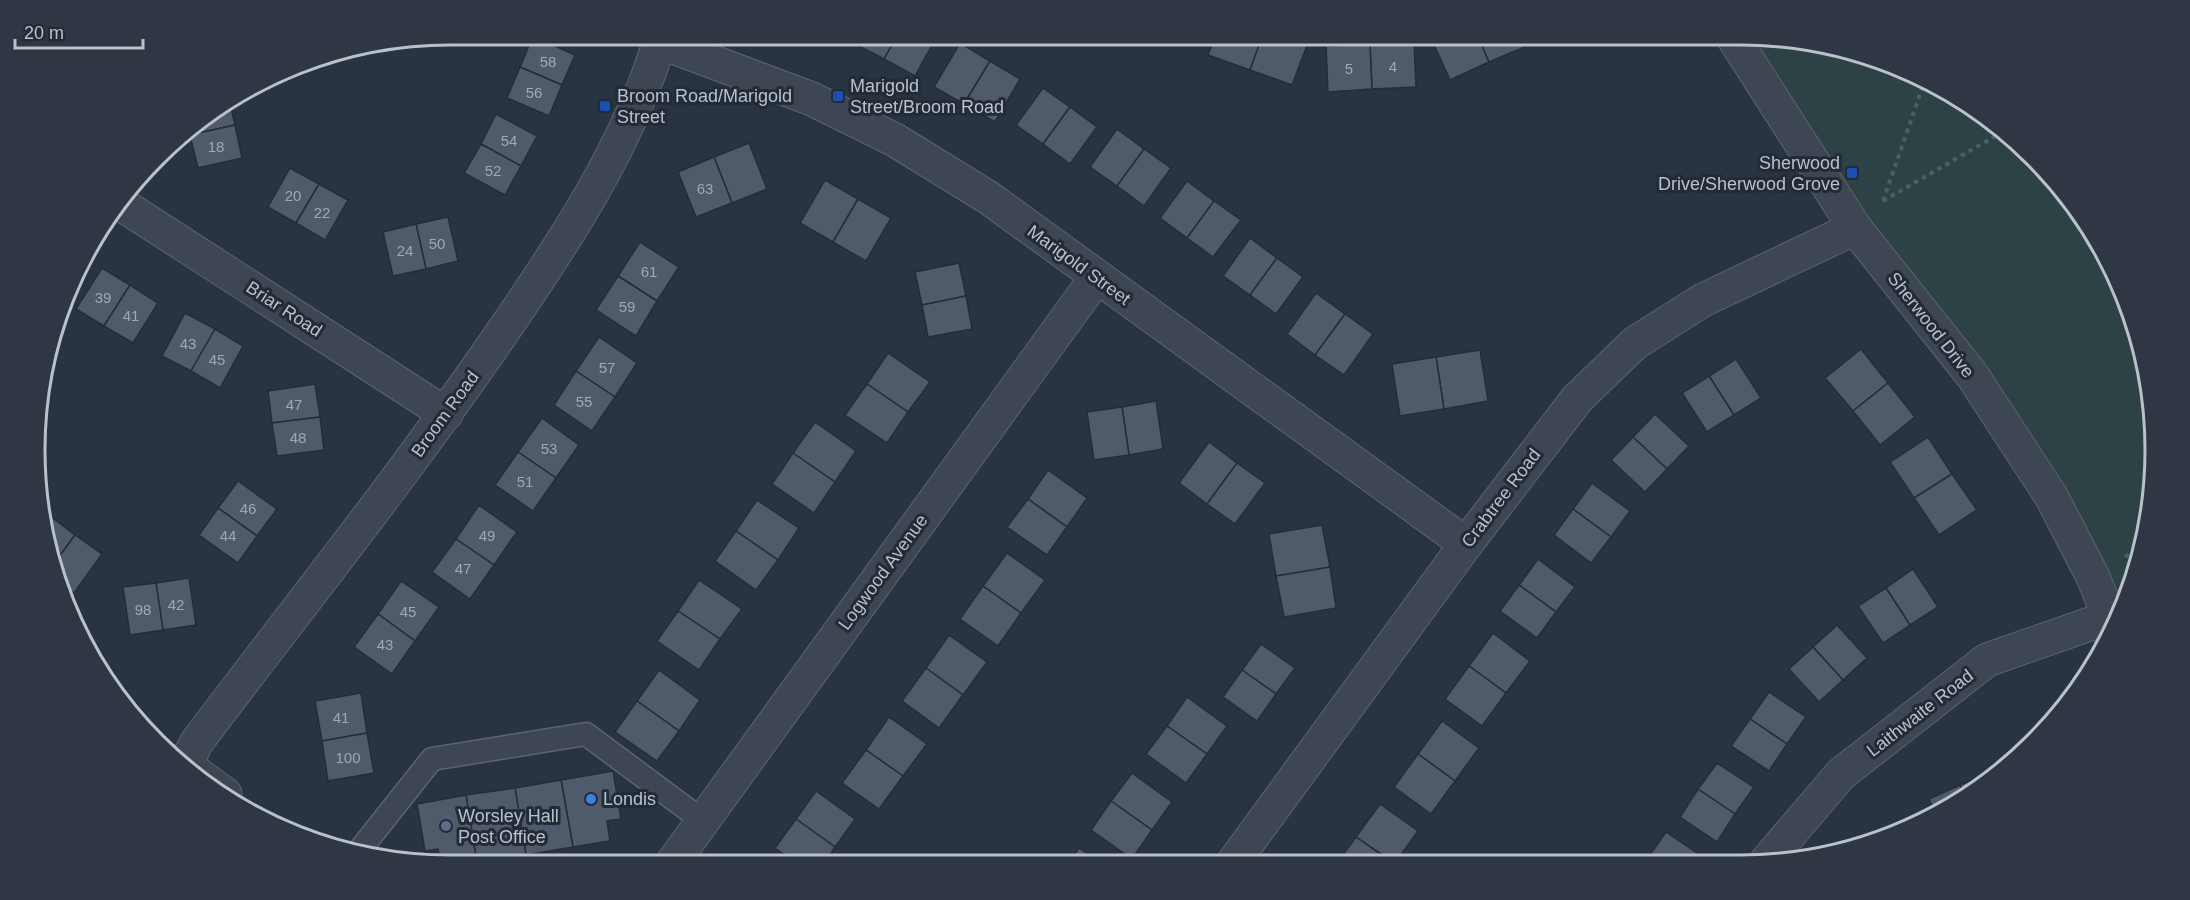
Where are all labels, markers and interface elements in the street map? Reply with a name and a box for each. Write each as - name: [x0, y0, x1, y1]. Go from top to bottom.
- scale bar: [15, 12, 142, 50]
- text: 20 m: [24, 23, 64, 43]
- house number: 58: [540, 53, 556, 70]
- house number: 4: [1389, 58, 1397, 75]
- house number: 5: [1345, 60, 1353, 77]
- place label: Marigold Street/Broom Road: [850, 76, 1004, 117]
- house number: 56: [526, 84, 542, 101]
- place label: Broom Road/Marigold Street: [617, 86, 792, 127]
- marker: Marigold Street/Broom Road: [831, 89, 845, 103]
- marker: Broom Road/Marigold Street: [598, 99, 612, 113]
- house number: 54: [501, 132, 517, 149]
- house number: 18: [208, 138, 224, 155]
- place label: Sherwood Drive/Sherwood Grove: [1658, 153, 1840, 194]
- house number: 52: [485, 162, 501, 179]
- marker: Sherwood Drive/Sherwood Grove: [1845, 166, 1859, 180]
- house number: 63: [697, 180, 713, 197]
- house number: 20: [285, 187, 301, 204]
- house number: 22: [314, 204, 330, 221]
- street label: Marigold Street: [1024, 221, 1134, 309]
- house number: 50: [429, 235, 445, 252]
- house number: 24: [397, 242, 413, 259]
- house number: 61: [641, 263, 657, 280]
- street label: Sherwood Drive: [1884, 268, 1978, 382]
- street label: Briar Road: [242, 277, 326, 341]
- house number: 39: [95, 289, 111, 306]
- house number: 59: [619, 298, 635, 315]
- house number: 41: [123, 307, 139, 324]
- house number: 43: [180, 335, 196, 352]
- house number: 45: [209, 351, 225, 368]
- house number: 57: [599, 359, 615, 376]
- street label: Broom Road: [407, 367, 483, 461]
- house number: 55: [576, 393, 592, 410]
- house number: 47: [286, 396, 302, 413]
- house number: 48: [290, 429, 306, 446]
- house number: 53: [541, 440, 557, 457]
- street label: Crabtree Road: [1457, 445, 1545, 551]
- house number: 51: [517, 473, 533, 490]
- house number: 46: [240, 500, 256, 517]
- street label: Logwood Avenue: [834, 510, 932, 634]
- house number: 44: [220, 527, 236, 544]
- house number: 49: [479, 527, 495, 544]
- house number: 47: [455, 560, 471, 577]
- house number: 42: [168, 596, 184, 613]
- house number: 98: [135, 601, 151, 618]
- house number: 45: [400, 603, 416, 620]
- house number: 43: [377, 636, 393, 653]
- street label: Laithwaite Road: [1863, 665, 1977, 761]
- house number: 41: [333, 709, 349, 726]
- house number: 100: [335, 749, 361, 766]
- place label: Londis: [603, 789, 656, 809]
- marker: Londis: [584, 792, 598, 806]
- place label: Worsley Hall Post Office: [458, 806, 559, 847]
- marker: Worsley Hall Post Office: [439, 819, 453, 833]

